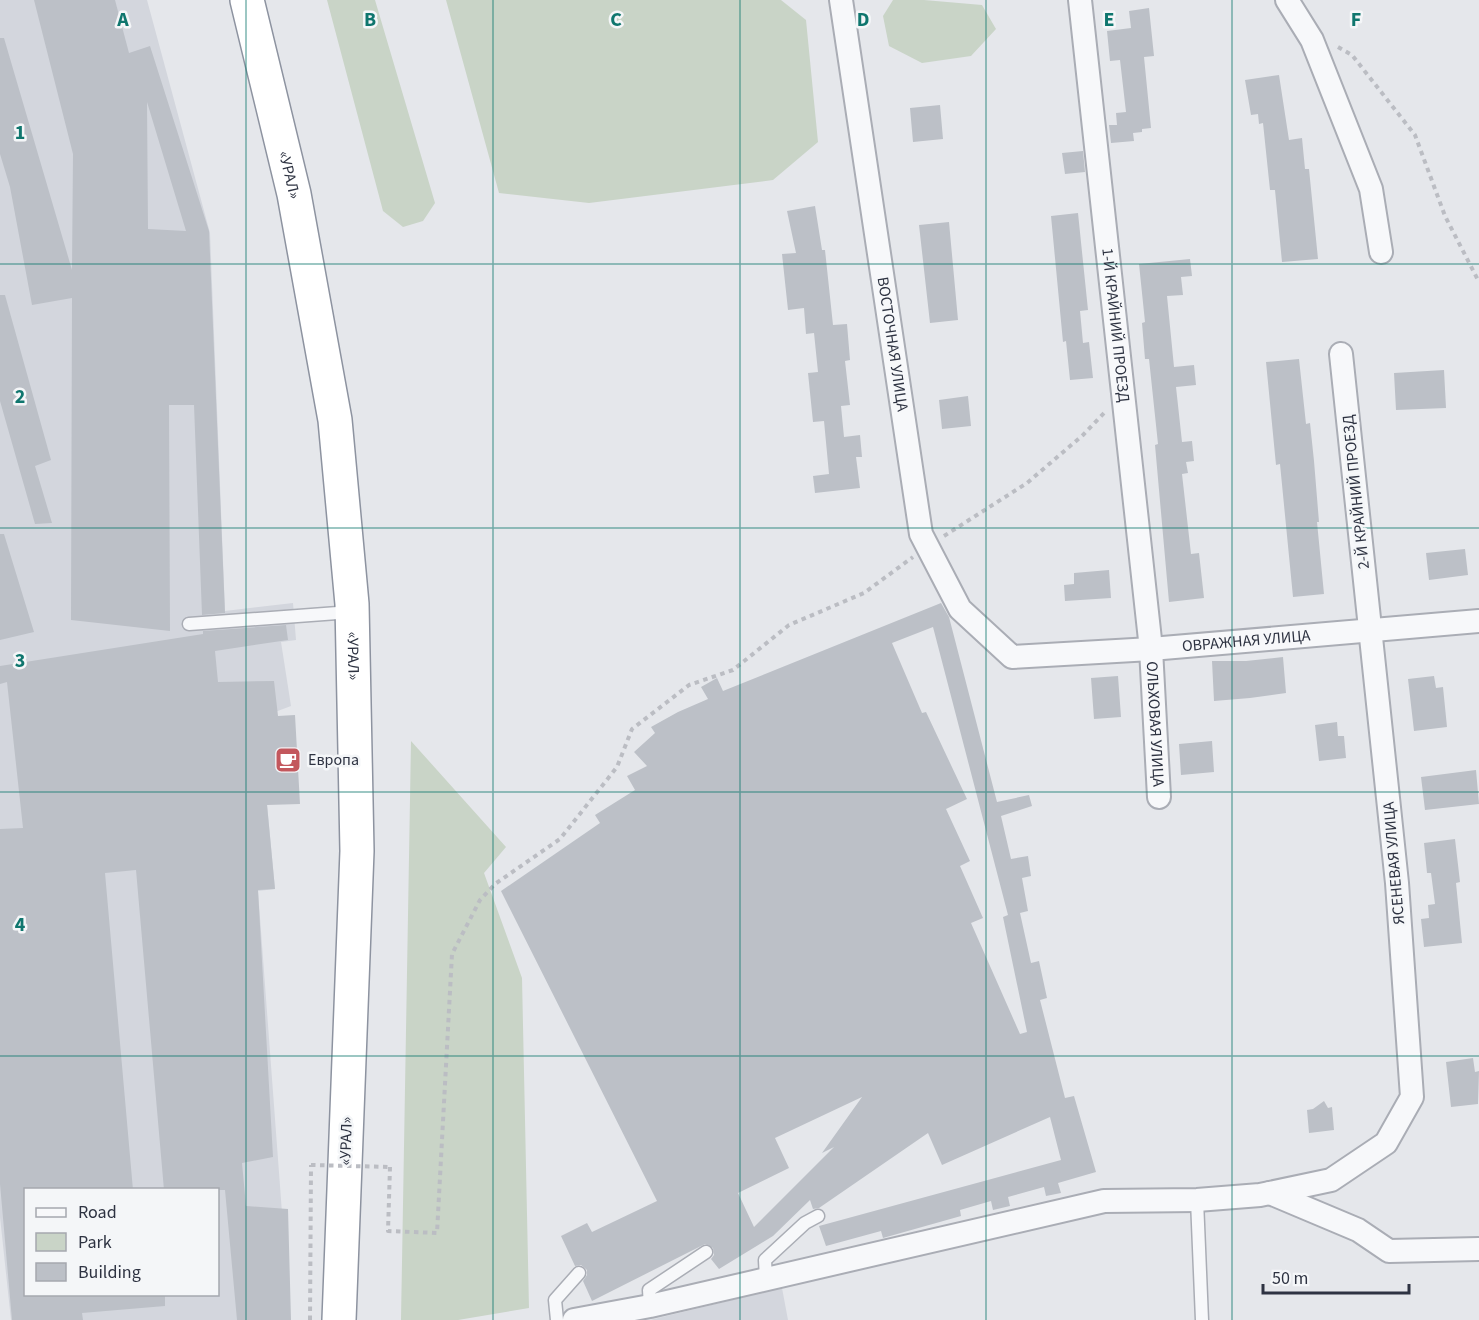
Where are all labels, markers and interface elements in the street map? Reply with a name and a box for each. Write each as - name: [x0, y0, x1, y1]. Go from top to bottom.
- text: A: [116, 6, 129, 34]
- text: B: [364, 6, 376, 34]
- text: C: [610, 6, 622, 34]
- text: D: [857, 6, 869, 34]
- text: E: [1104, 6, 1114, 34]
- text: F: [1351, 6, 1361, 34]
- text: 1: [15, 119, 25, 147]
- street label: «УРАЛ»: [273, 149, 306, 201]
- street label: 1-Й КРАЙНИЙ ПРОЕЗД: [1096, 247, 1135, 403]
- street label: ВОСТОЧНАЯ УЛИЦА: [872, 275, 914, 413]
- text: 2: [15, 383, 25, 411]
- street label: 2-Й КРАЙНИЙ ПРОЕЗД: [1337, 414, 1375, 570]
- street label: ОВРАЖНАЯ УЛИЦА: [1181, 624, 1312, 657]
- street label: «УРАЛ»: [342, 631, 365, 681]
- text: 3: [15, 647, 25, 675]
- street label: ОЛЬХОВАЯ УЛИЦА: [1141, 661, 1169, 788]
- cafe icon: Европа: [273, 745, 303, 775]
- place label: Европа: [308, 749, 359, 771]
- street label: ЯСЕНЕВАЯ УЛИЦА: [1378, 800, 1410, 925]
- text: 4: [15, 911, 26, 939]
- street label: «УРАЛ»: [334, 1116, 358, 1166]
- legend: [24, 1188, 219, 1296]
- text: Road: [78, 1200, 117, 1225]
- text: Park: [78, 1230, 112, 1255]
- scale bar: [1263, 1257, 1408, 1295]
- text: Building: [78, 1260, 141, 1285]
- text: 50 m: [1272, 1266, 1308, 1291]

